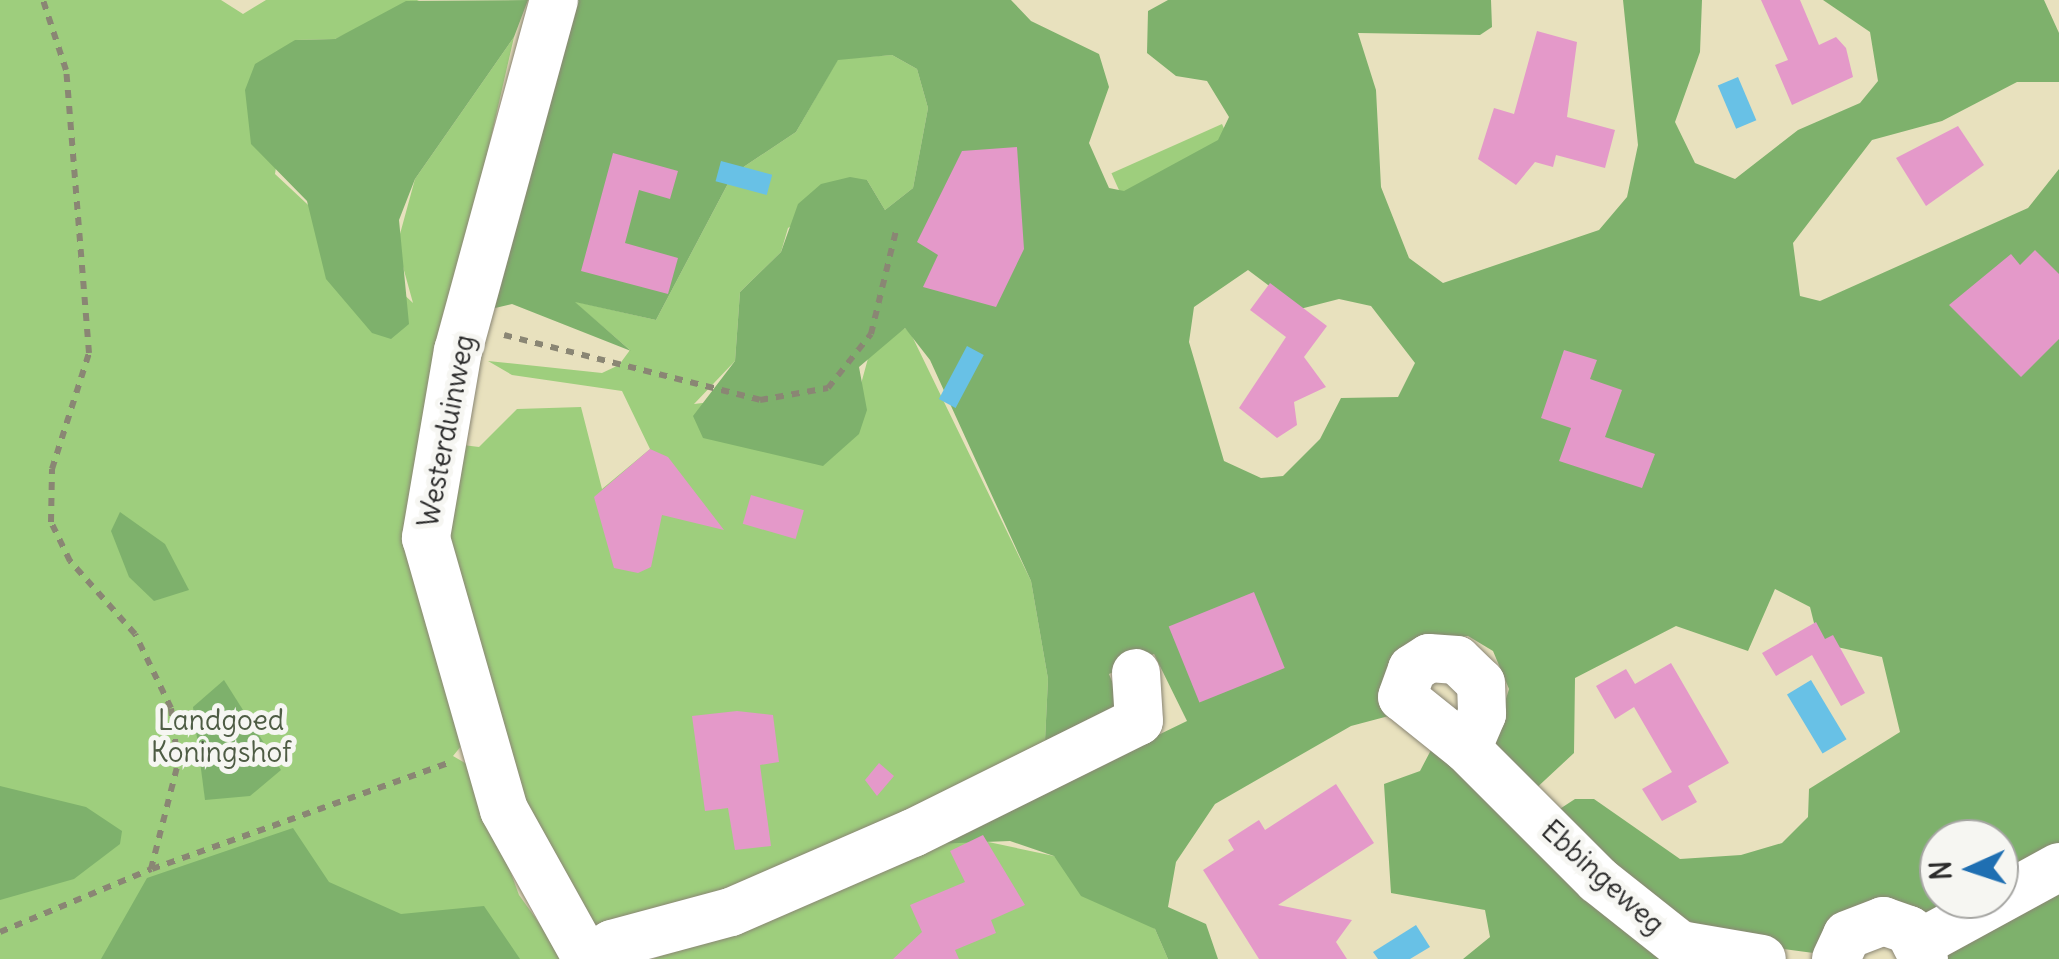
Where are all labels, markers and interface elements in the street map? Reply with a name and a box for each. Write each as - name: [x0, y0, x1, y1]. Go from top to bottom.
- street label: Westerduinweg: [411, 332, 481, 530]
- park label: Landgoed Koningshof: [151, 703, 291, 769]
- street label: Ebbingeweg: [1535, 813, 1671, 941]
- north arrow: [1919, 819, 2019, 919]
- text: N: [1923, 860, 1960, 881]

